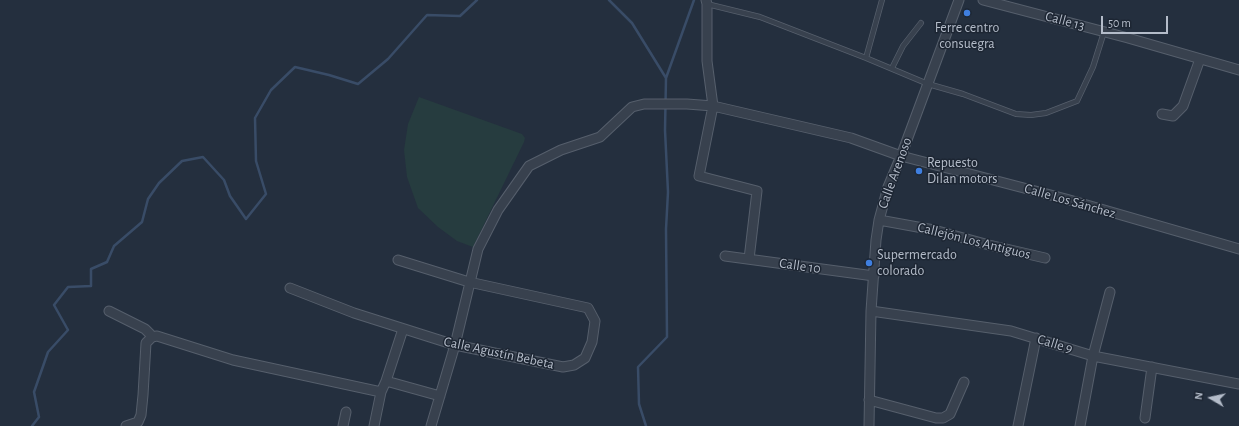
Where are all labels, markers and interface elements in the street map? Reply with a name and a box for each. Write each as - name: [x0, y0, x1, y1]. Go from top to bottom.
- marker: Ferre centro consuegra: [962, 8, 972, 18]
- street label: Calle 13: [1044, 8, 1086, 34]
- scale bar: [1103, 8, 1170, 34]
- text: 50 m: [1108, 17, 1131, 29]
- place label: Ferre centro consuegra: [935, 20, 999, 52]
- street label: Calle Arenoso: [874, 135, 916, 211]
- place label: Repuesto Dilan motors: [927, 155, 998, 188]
- marker: Repuesto Dilan motors: [914, 166, 924, 176]
- street label: Calle Los Sánchez: [1022, 180, 1118, 222]
- street label: Callejón Los Antiguos: [916, 219, 1032, 263]
- place label: Supermercado colorado: [877, 247, 957, 280]
- street label: Calle 10: [778, 255, 822, 277]
- marker: Supermercado colorado: [864, 258, 874, 268]
- street label: Calle 9: [1035, 331, 1075, 357]
- street label: Calle Agustín Bebeta: [442, 333, 556, 373]
- north arrow: [1191, 378, 1231, 418]
- text: N: [1193, 391, 1205, 401]

